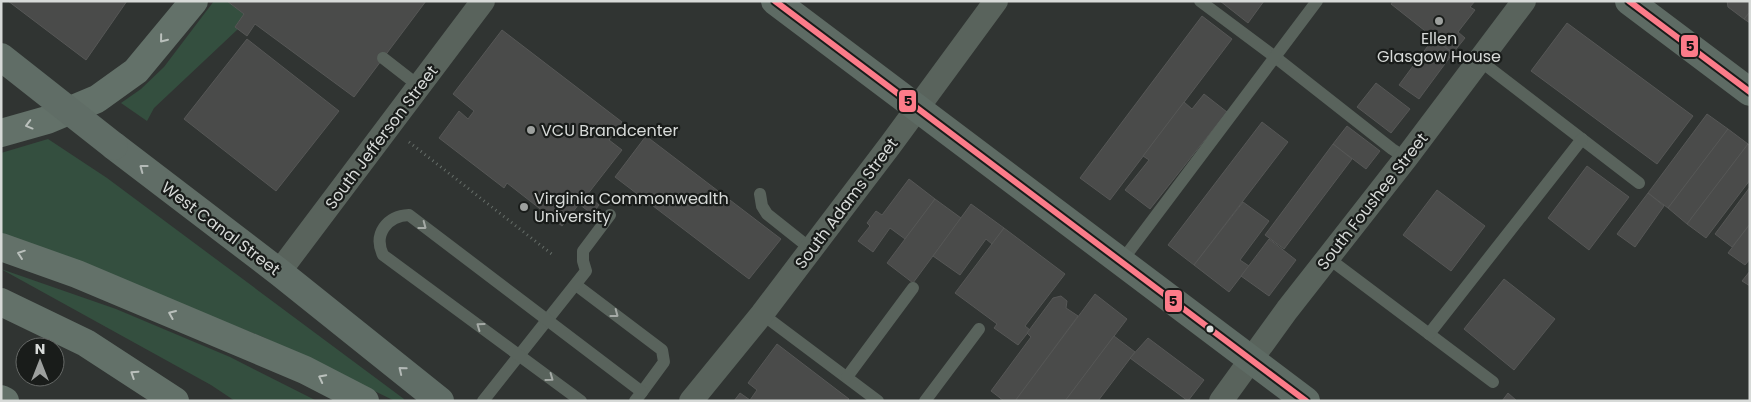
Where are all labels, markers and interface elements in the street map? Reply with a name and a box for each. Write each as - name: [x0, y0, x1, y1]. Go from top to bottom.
- marker: Ellen Glasgow House: [1433, 15, 1445, 27]
- place label: Ellen Glasgow House: [1377, 27, 1501, 68]
- one-way arrow: [160, 33, 168, 42]
- line badge: 5: [1680, 34, 1699, 58]
- text: 5: [1685, 36, 1695, 56]
- street label: South Jefferson Street: [320, 60, 443, 214]
- line badge: 5: [898, 89, 917, 113]
- text: 5: [903, 91, 913, 111]
- place label: VCU Brandcenter: [541, 119, 679, 142]
- one-way arrow: [26, 120, 34, 130]
- marker: VCU Brandcenter: [525, 124, 537, 136]
- street label: South Foushee Street: [1312, 128, 1433, 275]
- street label: South Adams Street: [789, 133, 903, 274]
- one-way arrow: [140, 166, 149, 174]
- street label: West Canal Street: [157, 176, 285, 281]
- place label: Virginia Commonwealth University: [534, 187, 729, 228]
- marker: Virginia Commonwealth University: [518, 201, 530, 213]
- one-way arrow: [417, 220, 427, 229]
- one-way arrow: [18, 250, 26, 260]
- line badge: 5: [1164, 289, 1183, 313]
- text: 5: [1168, 291, 1178, 311]
- one-way arrow: [609, 308, 619, 317]
- one-way arrow: [169, 310, 177, 320]
- one-way arrow: [476, 323, 486, 332]
- unlabelled marker: [1205, 324, 1215, 334]
- north arrow: [15, 337, 65, 387]
- text: N: [35, 339, 45, 359]
- one-way arrow: [398, 367, 407, 376]
- one-way arrow: [130, 371, 140, 380]
- one-way arrow: [544, 372, 554, 381]
- one-way arrow: [318, 374, 327, 384]

